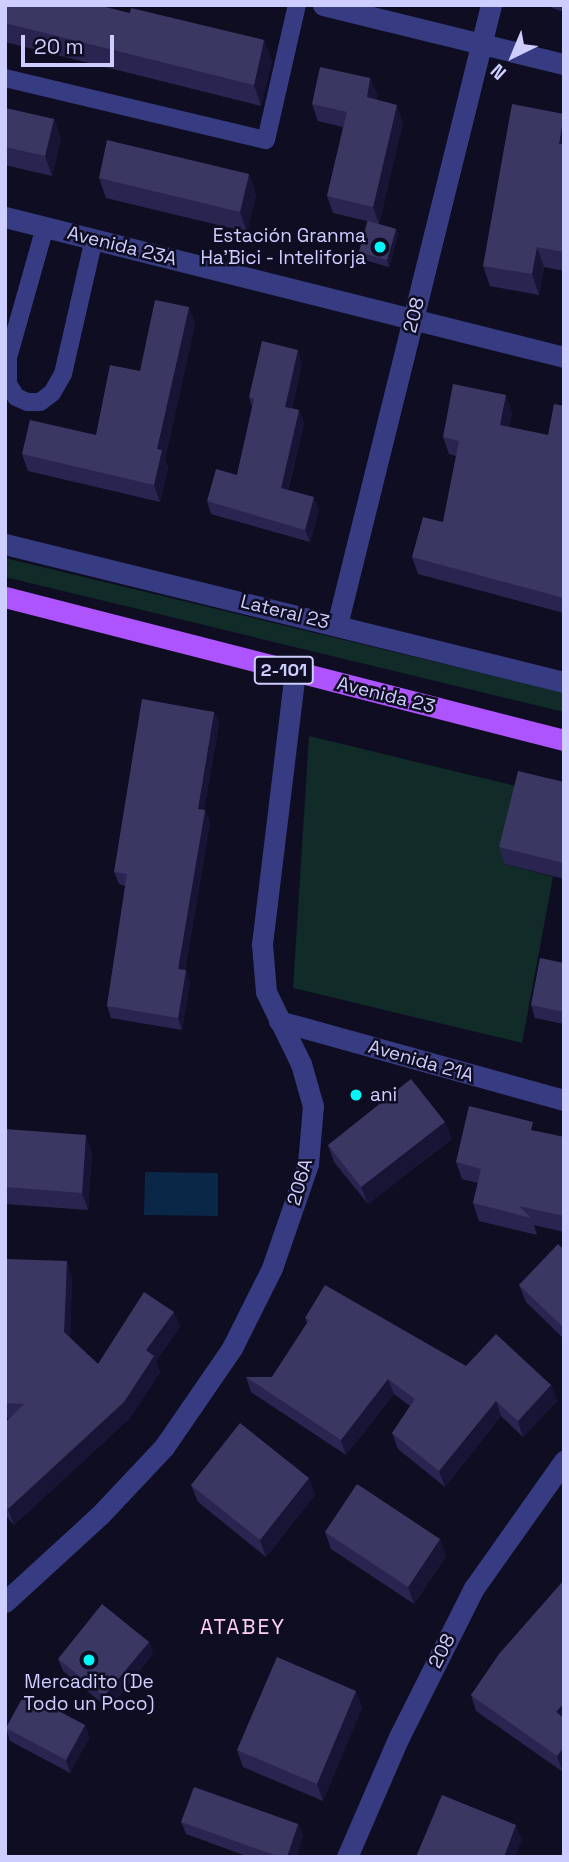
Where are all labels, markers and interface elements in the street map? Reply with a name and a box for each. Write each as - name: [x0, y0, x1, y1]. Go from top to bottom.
- scale bar: [24, 21, 117, 65]
- north arrow: [478, 21, 548, 91]
- text: 20 m: [34, 33, 84, 60]
- text: N: [485, 58, 512, 85]
- street label: Avenida 23A: [65, 221, 179, 271]
- place label: Estación Granma Ha'Bici - Inteliforja: [199, 225, 366, 269]
- marker: Estación Granma Ha'Bici - Inteliforja: [372, 239, 388, 255]
- street label: 208: [399, 295, 429, 335]
- street label: Lateral 23: [238, 590, 332, 634]
- road number: 2-101: [252, 656, 316, 684]
- street label: Avenida 23: [335, 672, 437, 718]
- street label: Avenida 21A: [366, 1035, 476, 1087]
- place label: ani: [370, 1084, 397, 1106]
- marker: ani: [348, 1087, 364, 1103]
- street label: 206A: [283, 1156, 317, 1208]
- district label: ATABEY: [201, 1614, 285, 1640]
- street label: 208: [424, 1630, 460, 1672]
- marker: Mercadito (De Todo un Poco): [81, 1652, 97, 1668]
- place label: Mercadito (De Todo un Poco): [24, 1671, 154, 1715]

